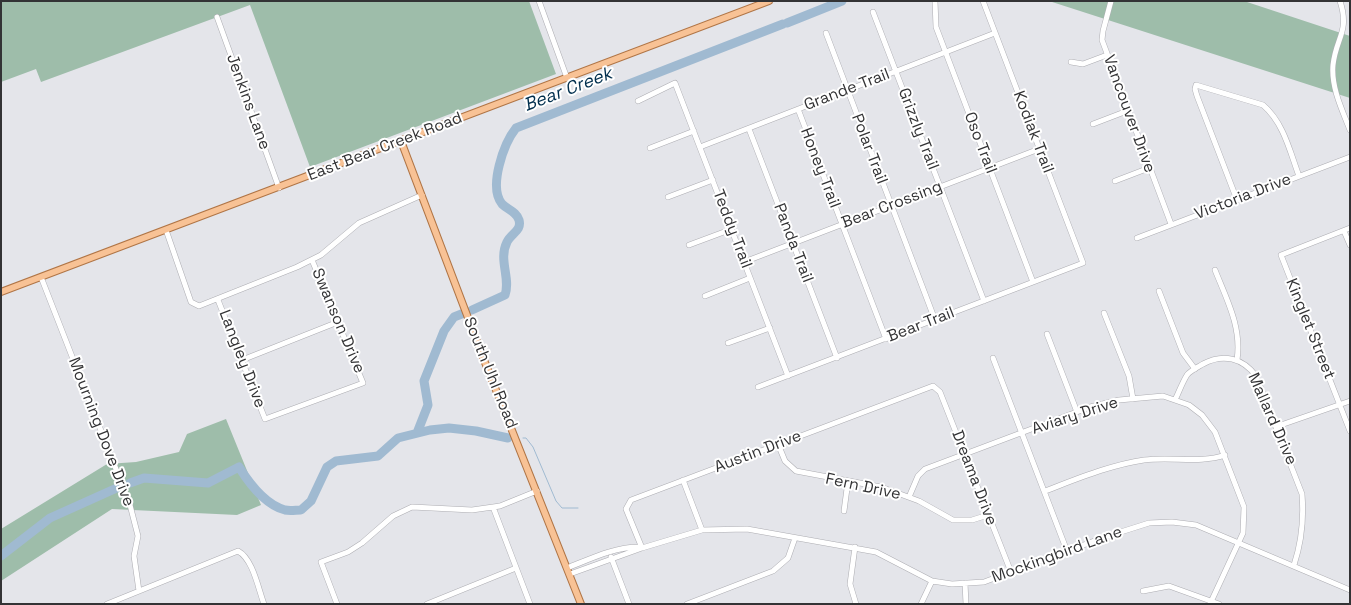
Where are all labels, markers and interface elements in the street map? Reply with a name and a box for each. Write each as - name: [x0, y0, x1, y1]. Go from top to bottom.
- street label: Jenkins Lane: [222, 52, 274, 152]
- street label: Vancouver Drive: [1099, 53, 1159, 175]
- water label: Bear Creek: [521, 63, 615, 117]
- street label: Grande Trail: [801, 65, 893, 115]
- street label: Grizzly Trail: [894, 85, 942, 173]
- street label: Kodiak Trail: [1009, 88, 1057, 176]
- street label: East Bear Creek Road: [305, 109, 465, 185]
- street label: Oso Trail: [960, 110, 1000, 176]
- street label: Polar Trail: [847, 111, 891, 187]
- street label: Honey Trail: [796, 125, 844, 211]
- street label: Victoria Drive: [1192, 170, 1294, 224]
- street label: Bear Crossing: [839, 177, 945, 233]
- street label: Teddy Trail: [708, 187, 756, 271]
- street label: Panda Trail: [769, 201, 817, 285]
- street label: Swanson Drive: [307, 266, 369, 376]
- street label: Kinglet Street: [1281, 276, 1339, 382]
- street label: Bear Trail: [885, 303, 957, 347]
- street label: Langley Drive: [214, 307, 270, 411]
- street label: South Uhl Road: [459, 314, 521, 432]
- street label: Mourning Dove Drive: [64, 355, 138, 509]
- street label: Mallard Drive: [1243, 370, 1301, 468]
- street label: Aviary Drive: [1029, 393, 1121, 439]
- street label: Austin Drive: [712, 427, 804, 477]
- street label: Dreama Drive: [947, 428, 1001, 528]
- street label: Fern Drive: [824, 470, 902, 504]
- street label: Mockingbird Lane: [989, 522, 1125, 588]

